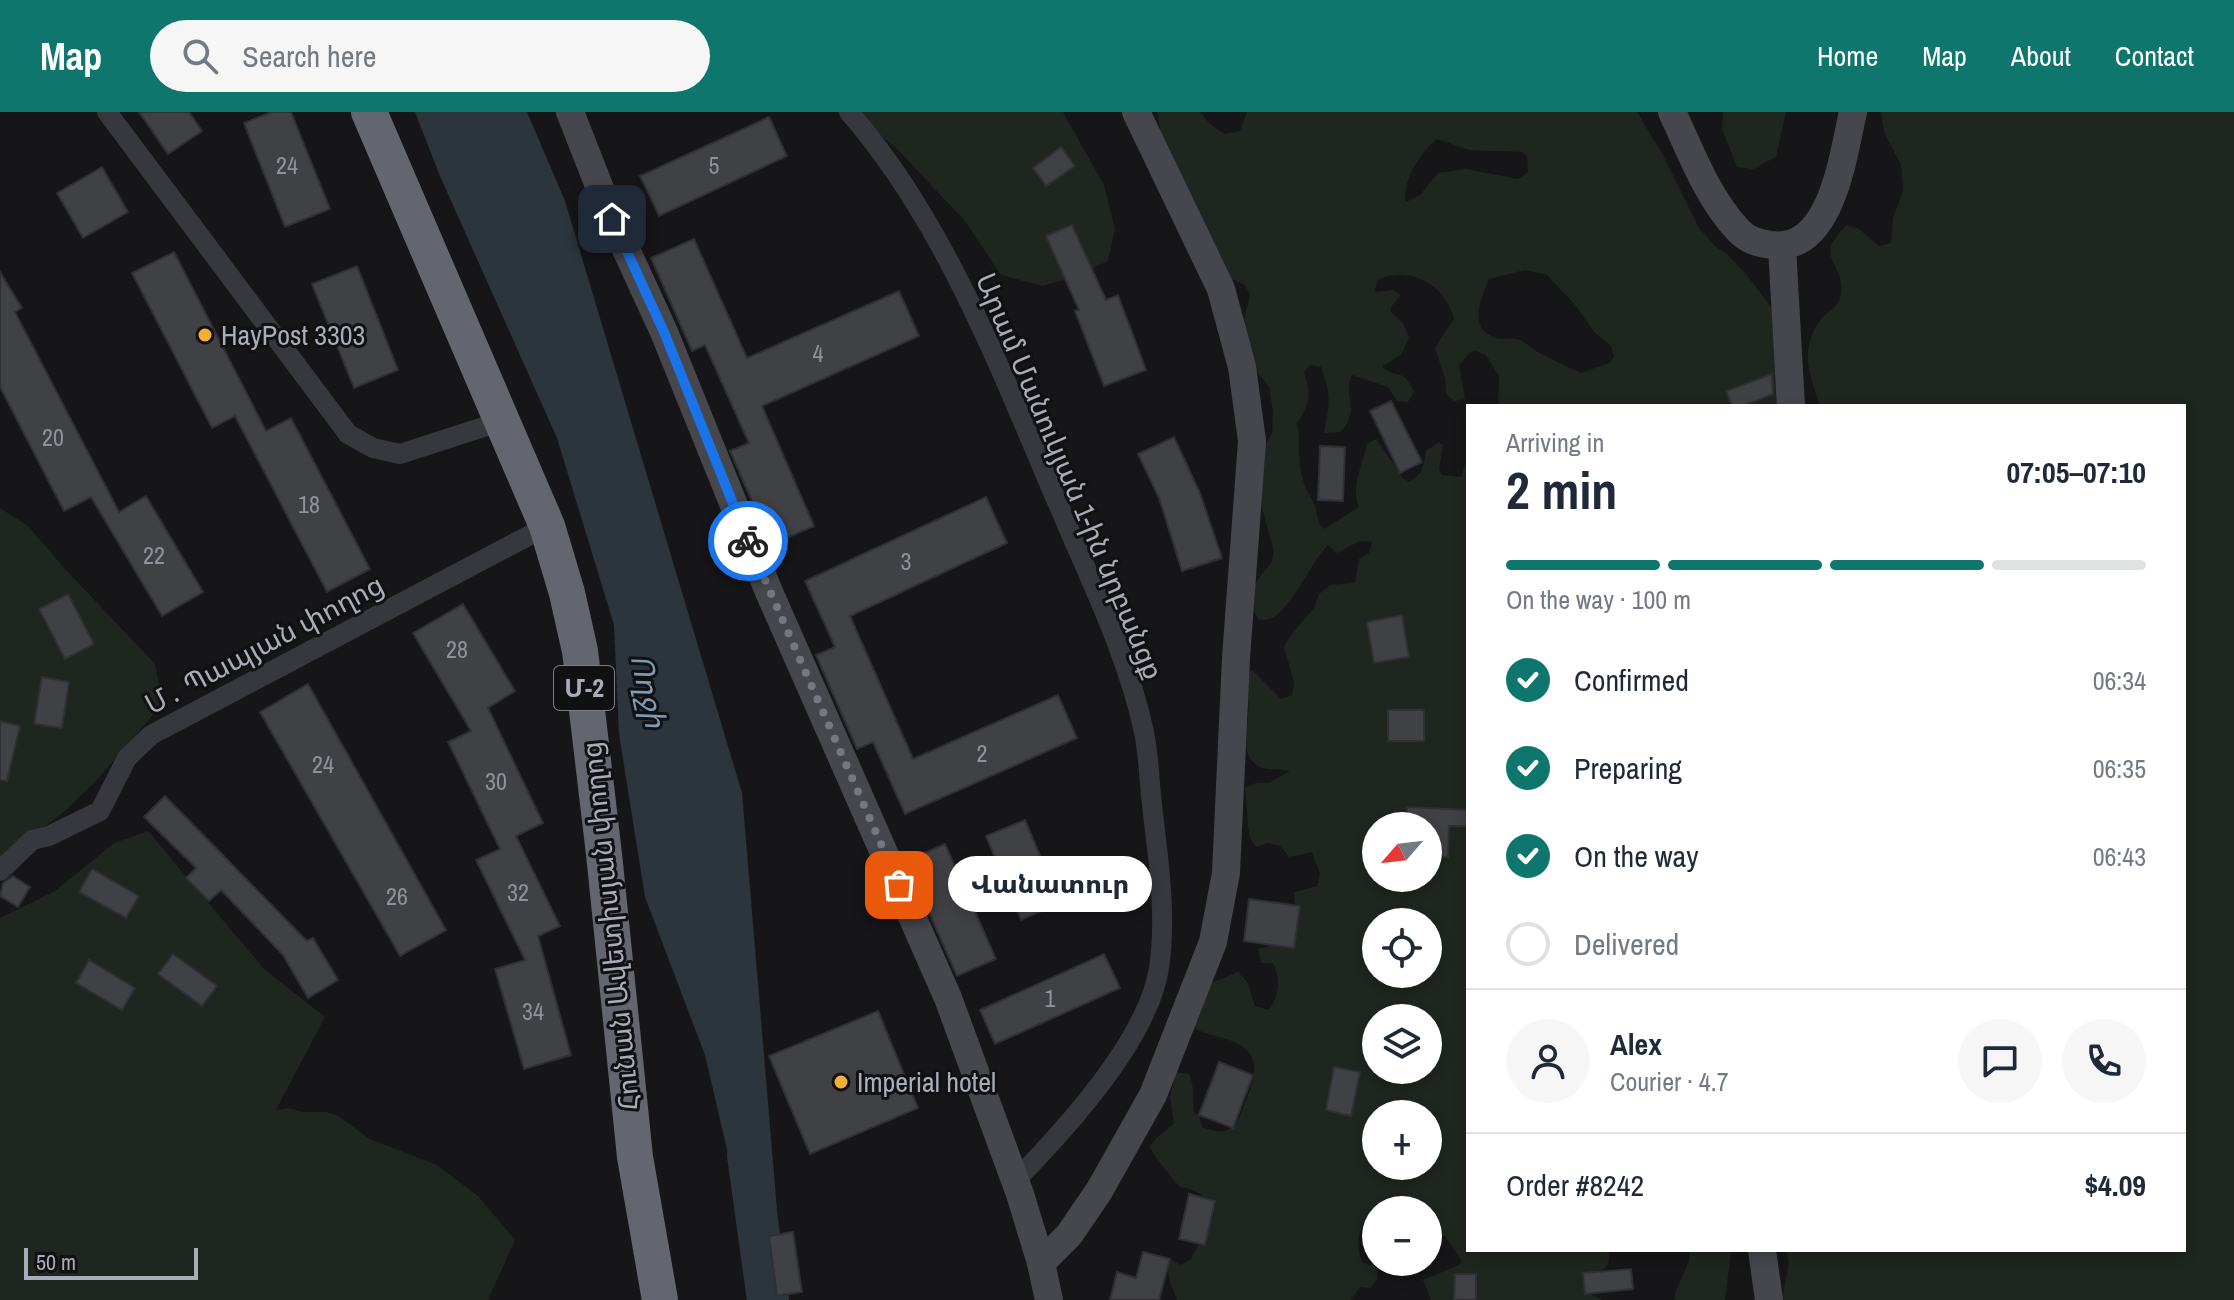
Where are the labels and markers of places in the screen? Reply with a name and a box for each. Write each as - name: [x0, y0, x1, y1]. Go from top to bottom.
- pin: [578, 185, 646, 253]
- place label: HayPost 3303: [221, 316, 365, 354]
- marker: HayPost 3303: [196, 326, 214, 344]
- pin: [865, 851, 933, 919]
- callout: Վանատուր: [947, 857, 1151, 913]
- place label: Imperial hotel: [857, 1063, 996, 1101]
- marker: Imperial hotel: [832, 1073, 850, 1091]

